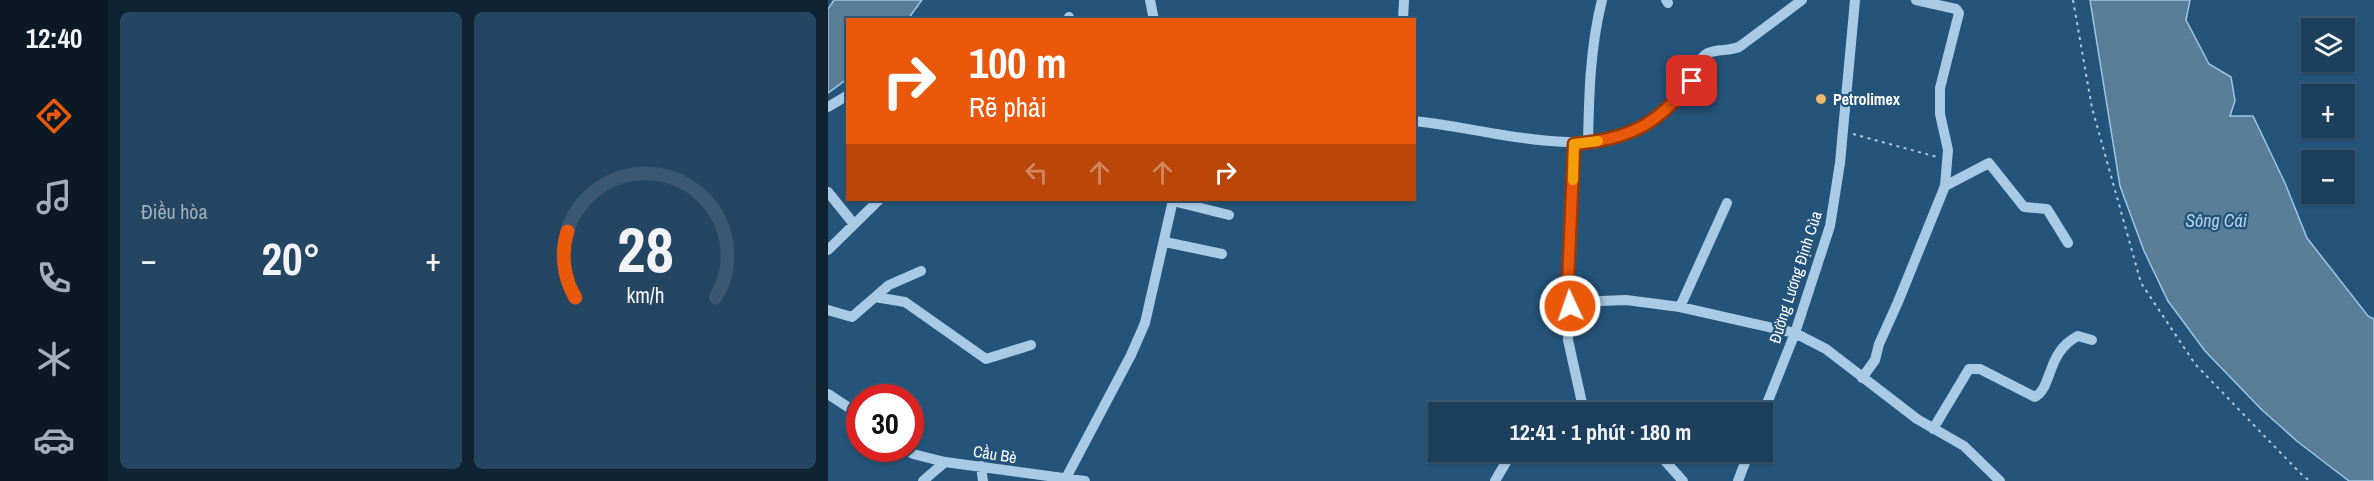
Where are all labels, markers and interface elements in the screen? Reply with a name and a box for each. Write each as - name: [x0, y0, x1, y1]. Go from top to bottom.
- map controls: [2301, 18, 2355, 204]
- button: layers: [2301, 18, 2355, 72]
- text: 12:40: [26, 20, 82, 56]
- text: 100 m: [969, 35, 1067, 91]
- icon: right: [870, 42, 948, 120]
- pin: [1666, 55, 1717, 106]
- icon: arrive: [1675, 64, 1708, 97]
- button: +: [2301, 84, 2355, 138]
- place label: Petrolimex: [1833, 88, 1901, 110]
- text: Rẽ phải: [969, 89, 1047, 125]
- marker: Petrolimex: [1814, 92, 1828, 106]
- icon: directions: [33, 95, 75, 137]
- button: −: [2301, 150, 2355, 204]
- icon: left: [1020, 156, 1053, 189]
- icon: ahead: [1083, 156, 1116, 189]
- icon: ahead: [1146, 156, 1179, 189]
- icon: right: [1209, 156, 1242, 189]
- icon: music: [33, 176, 75, 218]
- text: Điều hòa: [141, 198, 208, 225]
- text: 28: [617, 207, 673, 291]
- street label: Đường Lương Định Của: [1763, 207, 1827, 346]
- water label: Sông Cái: [2185, 208, 2247, 233]
- text: 20°: [261, 228, 321, 289]
- text: −: [141, 237, 157, 281]
- text: +: [425, 237, 441, 281]
- icon: phone: [33, 257, 75, 299]
- position arrow: [1538, 274, 1602, 338]
- text: km/h: [626, 281, 664, 310]
- icon: climate: [33, 338, 75, 380]
- speed limit sign: 30: [846, 384, 924, 462]
- text: 12:41 · 1 phút · 180 m: [1510, 417, 1691, 447]
- icon: car: [33, 419, 75, 461]
- street label: Cầu Bè: [972, 440, 1018, 468]

